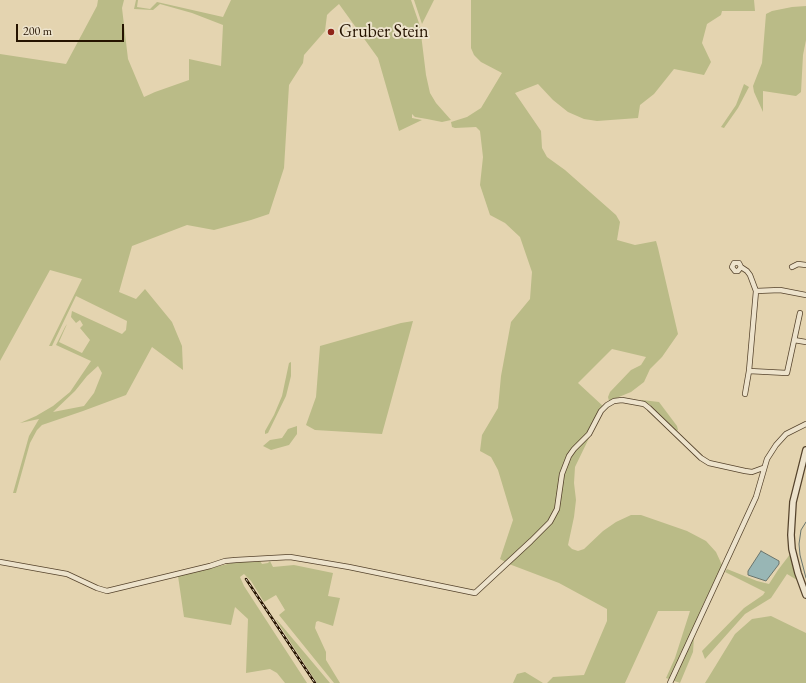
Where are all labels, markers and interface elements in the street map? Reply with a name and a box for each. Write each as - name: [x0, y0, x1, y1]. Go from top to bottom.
- scale bar: [18, 16, 126, 42]
- place label: Gruber Stein: [339, 21, 428, 43]
- text: 200 m: [23, 23, 52, 39]
- marker: Gruber Stein: [326, 27, 336, 37]

